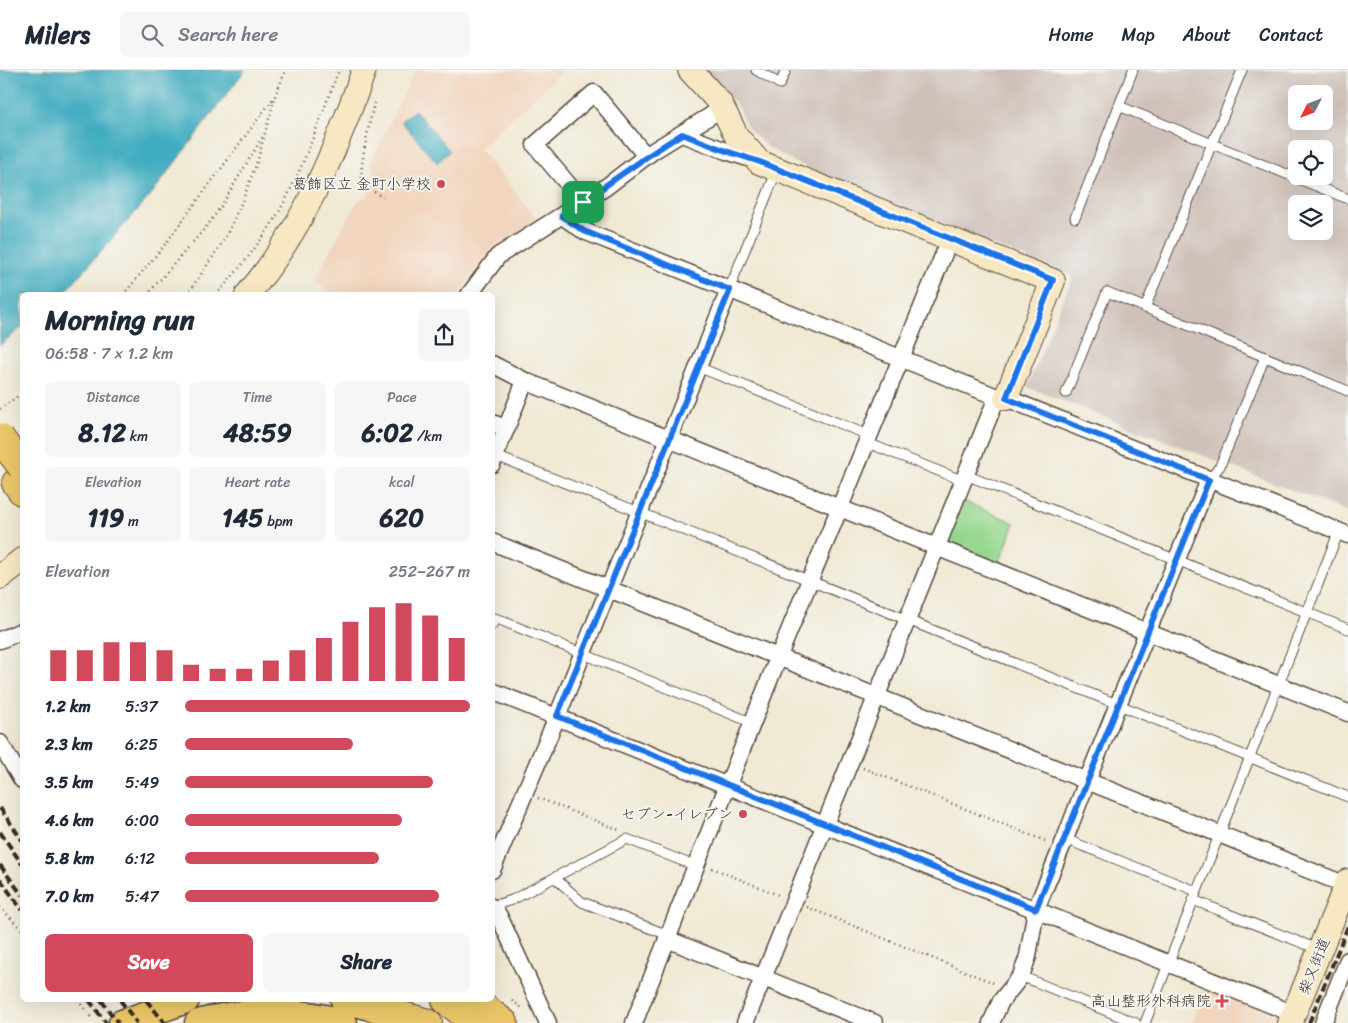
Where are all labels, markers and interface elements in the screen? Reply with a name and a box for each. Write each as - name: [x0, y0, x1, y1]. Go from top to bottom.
- search box: [120, 12, 470, 57]
- text: Milers: [25, 14, 90, 56]
- text: Search here: [178, 18, 278, 51]
- text: Home: [1049, 19, 1094, 51]
- text: Map: [1122, 19, 1155, 51]
- text: About: [1183, 19, 1231, 51]
- text: Contact: [1259, 19, 1323, 51]
- icon: search: [138, 21, 166, 49]
- north arrow: [1288, 85, 1332, 130]
- map controls: [1288, 85, 1333, 240]
- button: locate: [1288, 140, 1333, 185]
- place label: 葛飾区立 金町小学校: [292, 171, 431, 197]
- marker: 葛飾区立 金町小学校: [435, 178, 447, 190]
- pin: [562, 181, 604, 223]
- icon: arrive: [569, 188, 597, 216]
- button: layers: [1288, 195, 1333, 240]
- text: Morning run: [45, 295, 195, 344]
- button: share: [418, 309, 470, 361]
- text: 06:58 · 7 × 1.2 km: [45, 339, 173, 368]
- text: Distance: [87, 385, 140, 410]
- text: Time: [243, 385, 272, 410]
- text: Pace: [387, 385, 417, 410]
- text: 8.12: [78, 410, 126, 455]
- text: 48:59: [223, 410, 292, 455]
- text: 6:02: [361, 410, 413, 455]
- text: km: [126, 424, 148, 449]
- text: /km: [413, 424, 442, 449]
- text: Elevation: [85, 470, 142, 495]
- text: Heart rate: [225, 470, 290, 495]
- text: kcal: [389, 470, 415, 495]
- text: 119: [88, 495, 124, 540]
- text: 145: [222, 495, 264, 540]
- text: 620: [380, 495, 424, 540]
- text: m: [124, 509, 139, 534]
- text: bpm: [264, 509, 293, 534]
- text: Elevation: [45, 557, 110, 586]
- text: 252–267 m: [389, 557, 470, 586]
- text: 1.2 km: [45, 692, 91, 721]
- text: 5:37: [125, 692, 158, 721]
- text: 2.3 km: [45, 730, 93, 759]
- text: 6:25: [125, 730, 158, 759]
- text: 3.5 km: [45, 768, 93, 797]
- text: 5:49: [125, 768, 159, 797]
- place label: セブン-イレブン: [621, 801, 733, 827]
- text: 4.6 km: [45, 806, 94, 835]
- text: 6:00: [125, 806, 159, 835]
- marker: セブン-イレブン: [737, 808, 749, 820]
- text: 5.8 km: [45, 844, 94, 873]
- text: 6:12: [125, 844, 155, 873]
- text: 7.0 km: [45, 882, 94, 911]
- text: 5:47: [125, 882, 159, 911]
- street label: 柴又街道: [1291, 933, 1337, 999]
- button: Save: [45, 934, 253, 992]
- button: Share: [263, 934, 470, 992]
- place label: 高山整形外科病院: [1091, 988, 1211, 1014]
- marker: 高山整形外科病院: [1215, 994, 1229, 1008]

